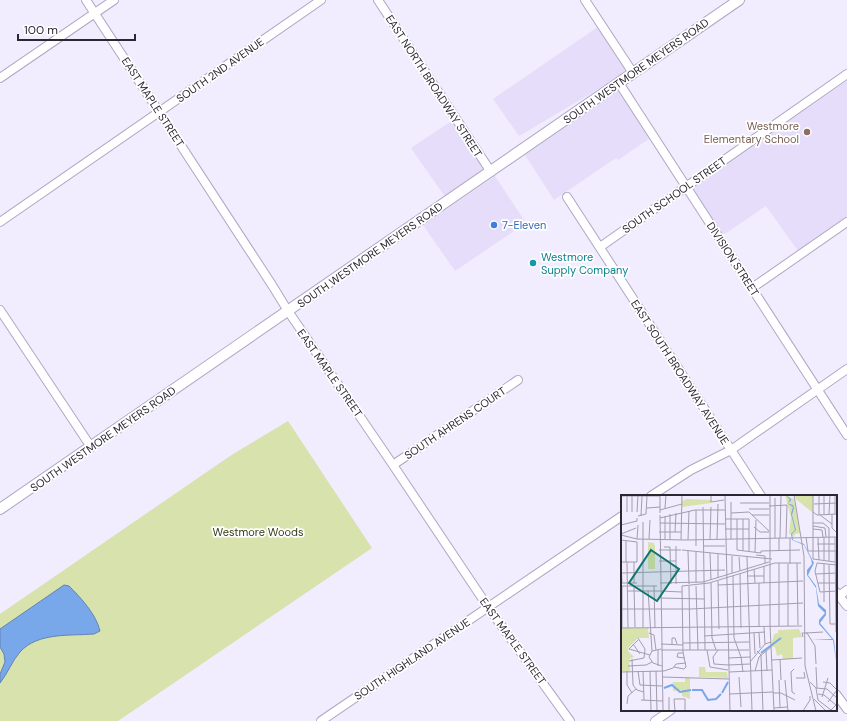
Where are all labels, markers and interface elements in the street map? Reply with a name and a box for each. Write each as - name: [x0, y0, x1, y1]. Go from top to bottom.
- street label: EAST NORTH BROADWAY STREET: [383, 12, 485, 160]
- street label: SOUTH WESTMORE MEYERS ROAD: [560, 15, 712, 127]
- scale bar: [18, 16, 135, 42]
- text: 100 m: [24, 22, 58, 38]
- street label: SOUTH 2ND AVENUE: [173, 34, 267, 106]
- street label: EAST MAPLE STREET: [119, 54, 187, 150]
- place label: Westmore Elementary School: [704, 119, 799, 146]
- marker: Westmore Elementary School: [802, 127, 812, 137]
- street label: SOUTH SCHOOL STREET: [619, 154, 729, 236]
- street label: SOUTH WESTMORE MEYERS ROAD: [294, 199, 446, 311]
- place label: 7-Eleven: [502, 218, 546, 232]
- street label: DIVISION STREET: [704, 219, 762, 299]
- marker: 7-Eleven: [489, 220, 499, 230]
- place label: Westmore Supply Company: [541, 250, 628, 277]
- marker: Westmore Supply Company: [528, 258, 538, 268]
- street label: EAST SOUTH BROADWAY AVENUE: [628, 297, 732, 447]
- street label: EAST MAPLE STREET: [294, 326, 366, 420]
- street label: SOUTH WESTMORE MEYERS ROAD: [27, 383, 179, 495]
- street label: SOUTH AHRENS COURT: [402, 384, 508, 462]
- inset map: [621, 495, 837, 711]
- park label: Westmore Woods: [213, 525, 303, 539]
- street label: EAST MAPLE STREET: [477, 595, 549, 687]
- street label: SOUTH HIGHLAND AVENUE: [351, 615, 473, 703]

